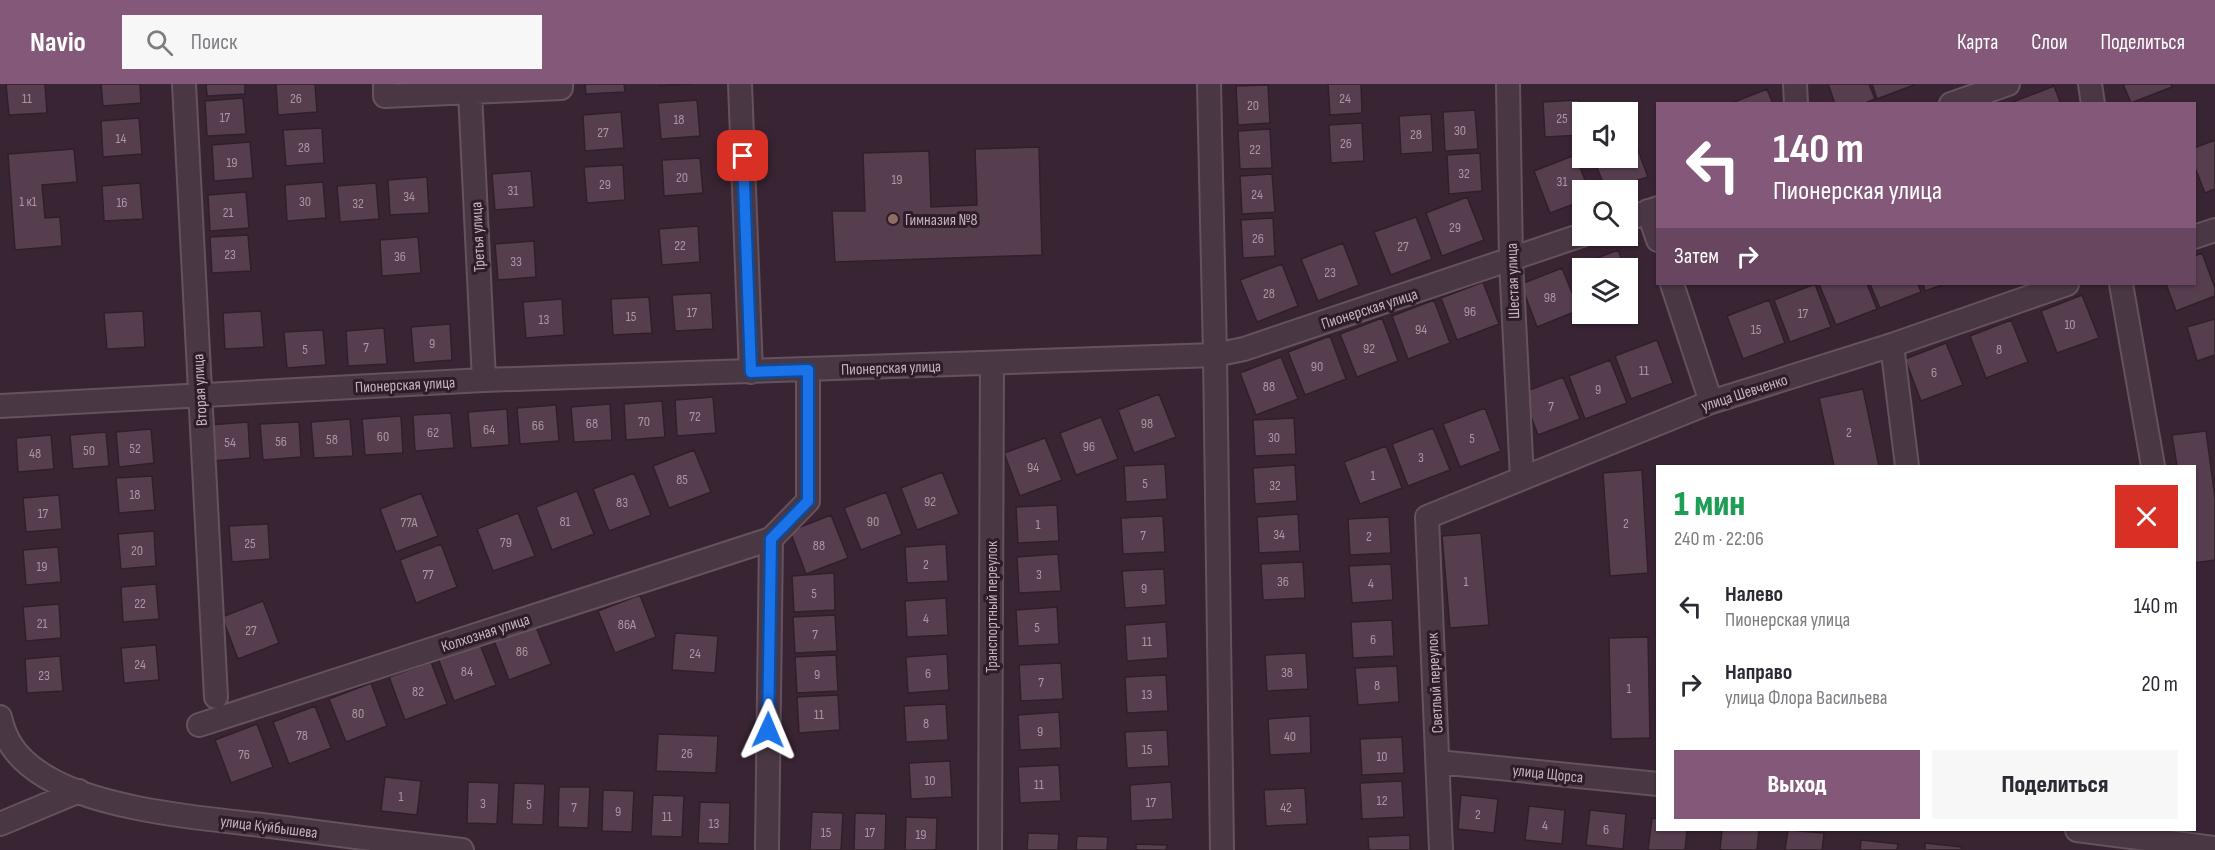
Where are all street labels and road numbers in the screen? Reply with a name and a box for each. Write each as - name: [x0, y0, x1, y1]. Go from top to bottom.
- street label: Третья улица: [467, 201, 490, 273]
- street label: Шестая улица: [1503, 243, 1524, 319]
- street label: Пионерская улица: [1319, 285, 1420, 334]
- street label: Вторая улица: [189, 353, 212, 427]
- street label: Пионерская улица: [841, 357, 941, 380]
- street label: улица Шевченко: [1699, 371, 1790, 416]
- street label: Пионерская улица: [355, 373, 456, 398]
- street label: Транспортный переулок: [983, 540, 1002, 673]
- street label: Колхозная улица: [439, 610, 532, 657]
- street label: Светлый переулок: [1423, 631, 1448, 734]
- street label: улица Щорса: [1512, 761, 1584, 788]
- street label: улица Куйбышева: [219, 812, 319, 843]

